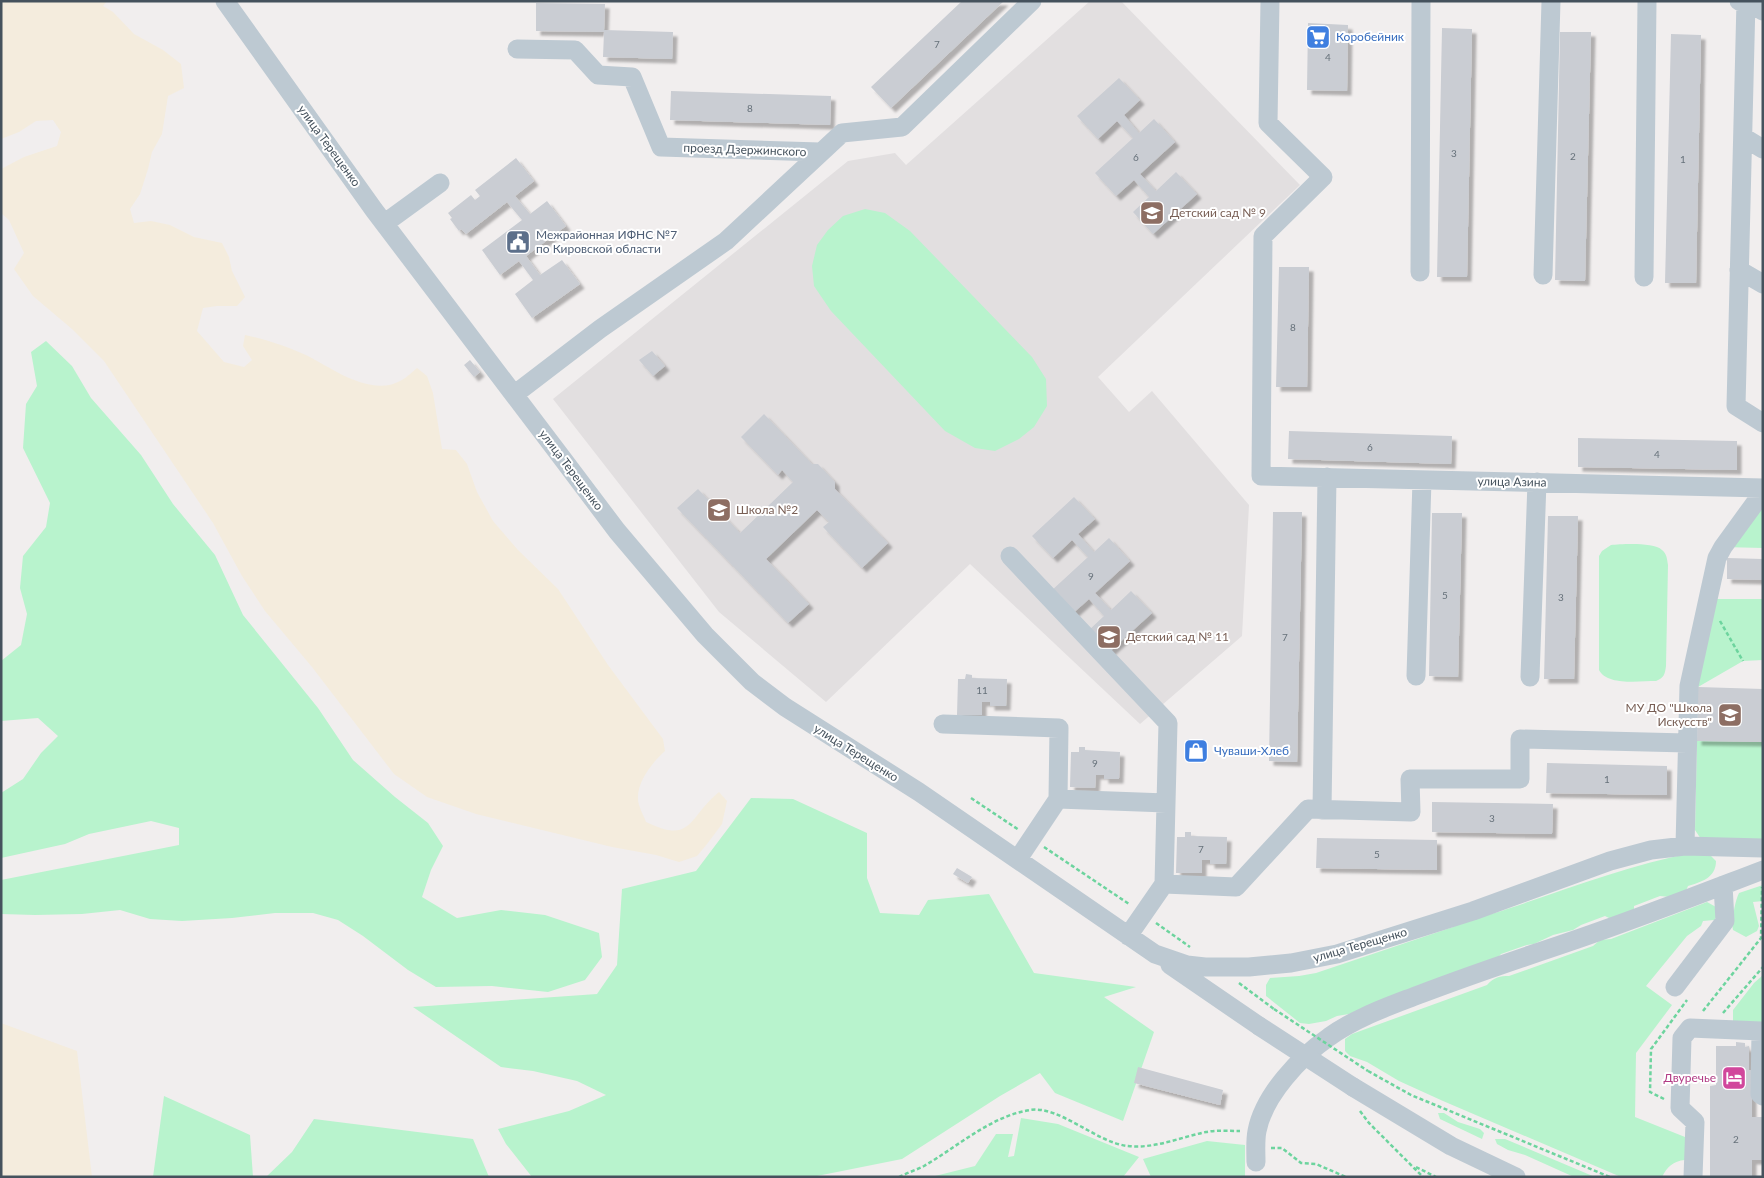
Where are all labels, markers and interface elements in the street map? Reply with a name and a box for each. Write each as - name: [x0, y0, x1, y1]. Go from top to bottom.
- supermarket icon: Коробейник: [1305, 24, 1331, 50]
- place label: Коробейник: [1336, 29, 1405, 44]
- house number: 7: [934, 38, 940, 50]
- house number: 4: [1325, 51, 1331, 63]
- street label: улица Терещенко: [295, 102, 364, 190]
- house number: 8: [747, 102, 753, 114]
- street label: проезд Дзержинского: [683, 140, 807, 159]
- house number: 3: [1451, 147, 1457, 159]
- house number: 2: [1570, 150, 1576, 162]
- house number: 6: [1133, 151, 1139, 163]
- house number: 1: [1680, 153, 1686, 165]
- school or university icon: Детский сад № 9: [1139, 200, 1165, 226]
- place label: Детский сад № 9: [1170, 205, 1266, 220]
- place label: Межрайонная ИФНС №7 по Кировской области: [536, 227, 677, 256]
- public building icon: Межрайонная ИФНС №7 по Кировской области: [505, 229, 531, 255]
- house number: 8: [1290, 321, 1296, 333]
- street label: улица Терещенко: [536, 426, 607, 513]
- house number: 6: [1367, 441, 1373, 453]
- house number: 4: [1654, 448, 1660, 460]
- street label: улица Азина: [1477, 473, 1547, 490]
- school or university icon: Школа №2: [706, 497, 732, 523]
- place label: Школа №2: [736, 502, 798, 517]
- house number: 9: [1088, 570, 1094, 582]
- house number: 5: [1442, 589, 1448, 601]
- house number: 3: [1558, 591, 1564, 603]
- school or university icon: Детский сад № 11: [1096, 624, 1122, 650]
- place label: Детский сад № 11: [1126, 629, 1229, 644]
- house number: 7: [1282, 631, 1288, 643]
- house number: 11: [976, 684, 988, 696]
- place label: МУ ДО "Школа Искусств": [1626, 700, 1712, 729]
- school or university icon: МУ ДО "Школа Искусств": [1717, 702, 1743, 728]
- street label: улица Терещенко: [811, 721, 902, 785]
- shop icon: Чуваши-Хлеб: [1183, 738, 1209, 764]
- place label: Чуваши-Хлеб: [1214, 743, 1289, 758]
- house number: 9: [1092, 757, 1098, 769]
- house number: 1: [1604, 773, 1610, 785]
- house number: 3: [1489, 812, 1495, 824]
- house number: 7: [1198, 843, 1204, 855]
- house number: 5: [1374, 848, 1380, 860]
- street label: улица Терещенко: [1311, 924, 1409, 965]
- hotel icon: Двуречье: [1721, 1065, 1747, 1091]
- place label: Двуречье: [1663, 1070, 1716, 1085]
- house number: 2: [1733, 1133, 1739, 1145]

